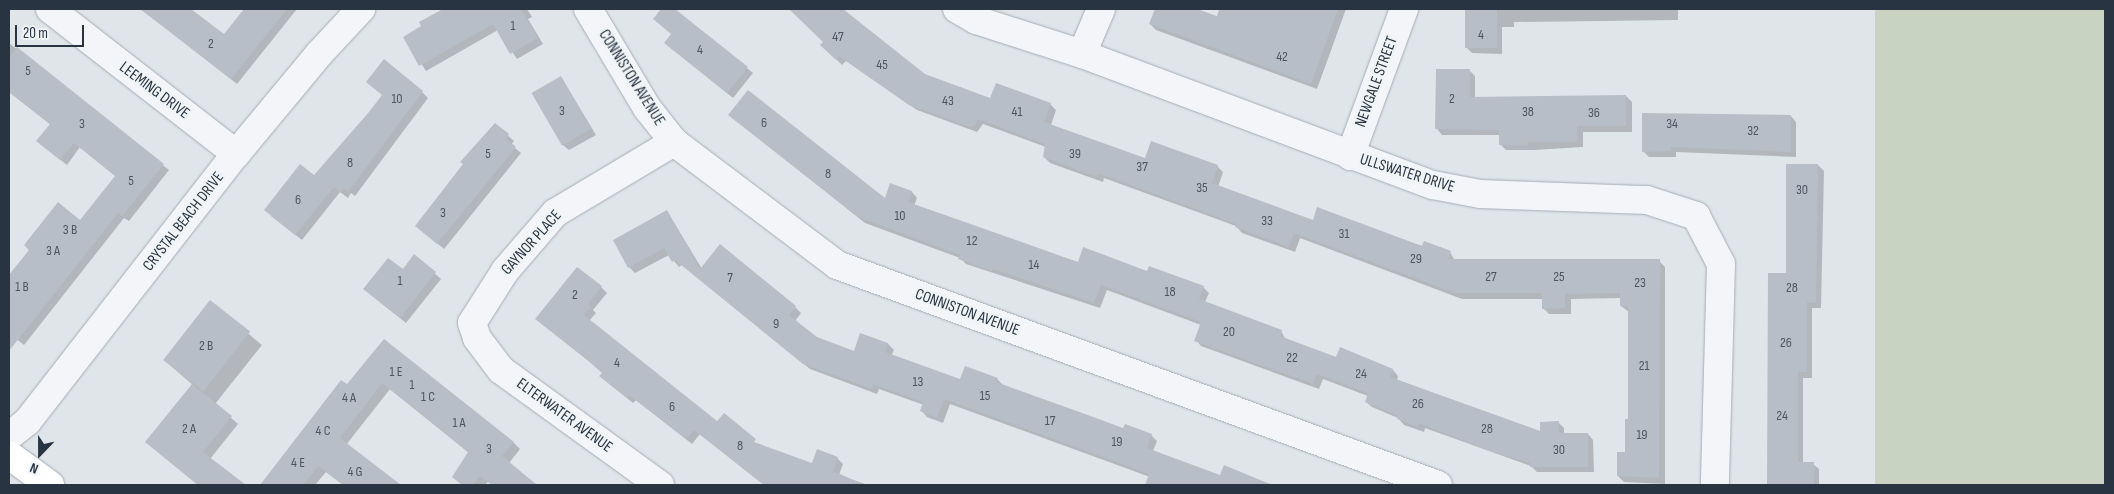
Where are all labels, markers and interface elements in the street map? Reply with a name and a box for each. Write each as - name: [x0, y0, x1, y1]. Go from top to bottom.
- scale bar: [18, 15, 86, 47]
- house number: 1: [511, 18, 515, 34]
- text: 20 m: [23, 24, 48, 43]
- street label: CONNISTON AVENUE: [594, 26, 668, 130]
- house number: 4: [1478, 27, 1484, 43]
- house number: 47: [832, 29, 844, 45]
- street label: NEWGALE STREET: [1352, 34, 1402, 130]
- house number: 2: [208, 36, 214, 52]
- house number: 4: [697, 42, 703, 58]
- house number: 42: [1276, 49, 1288, 65]
- house number: 45: [876, 57, 888, 73]
- street label: LEEMING DRIVE: [115, 58, 193, 124]
- house number: 5: [25, 63, 31, 79]
- house number: 10: [391, 91, 403, 107]
- house number: 2: [1449, 91, 1455, 107]
- house number: 43: [942, 93, 954, 109]
- house number: 3: [559, 103, 565, 119]
- house number: 41: [1012, 104, 1022, 120]
- house number: 38: [1522, 104, 1534, 120]
- house number: 36: [1588, 105, 1600, 121]
- house number: 6: [761, 115, 767, 131]
- house number: 3: [79, 116, 85, 132]
- house number: 34: [1666, 116, 1678, 132]
- house number: 32: [1747, 123, 1759, 139]
- house number: 5: [485, 146, 491, 162]
- house number: 39: [1069, 146, 1081, 162]
- street label: ULLSWATER DRIVE: [1357, 150, 1457, 198]
- house number: 8: [347, 155, 353, 171]
- house number: 37: [1136, 159, 1148, 175]
- house number: 8: [825, 166, 831, 182]
- street label: CRYSTAL BEACH DRIVE: [139, 169, 229, 275]
- house number: 5: [128, 173, 134, 189]
- house number: 35: [1196, 180, 1208, 196]
- house number: 30: [1796, 182, 1808, 198]
- house number: 6: [295, 192, 301, 208]
- house number: 3: [440, 205, 446, 221]
- street label: GAYNOR PLACE: [498, 207, 566, 279]
- house number: 10: [894, 208, 906, 224]
- house number: 33: [1261, 213, 1273, 229]
- house number: 3 B: [63, 222, 77, 238]
- house number: 31: [1339, 226, 1349, 242]
- house number: 12: [967, 233, 977, 249]
- house number: 3 A: [46, 243, 60, 259]
- house number: 29: [1410, 251, 1422, 267]
- house number: 14: [1029, 257, 1039, 273]
- house number: 27: [1485, 269, 1497, 285]
- house number: 25: [1553, 269, 1565, 285]
- house number: 7: [727, 270, 733, 286]
- house number: 1: [398, 273, 402, 289]
- house number: 23: [1634, 275, 1646, 291]
- house number: 1 B: [15, 279, 29, 295]
- house number: 28: [1786, 280, 1798, 296]
- house number: 18: [1164, 284, 1176, 300]
- street label: CONNISTON AVENUE: [912, 285, 1022, 341]
- house number: 2: [572, 287, 578, 303]
- house number: 9: [773, 316, 779, 332]
- house number: 20: [1223, 324, 1235, 340]
- house number: 26: [1780, 335, 1792, 351]
- house number: 2 B: [199, 338, 213, 354]
- house number: 22: [1286, 350, 1298, 366]
- house number: 4: [614, 355, 620, 371]
- house number: 21: [1639, 358, 1649, 374]
- house number: 1 E: [390, 364, 402, 380]
- house number: 24: [1355, 366, 1367, 382]
- house number: 13: [913, 374, 923, 390]
- street label: ELTERWATER AVENUE: [512, 375, 616, 457]
- house number: 1: [410, 377, 414, 393]
- house number: 15: [980, 388, 990, 404]
- house number: 1 C: [421, 389, 435, 405]
- house number: 4 A: [342, 390, 356, 406]
- house number: 26: [1412, 396, 1424, 412]
- house number: 6: [669, 399, 675, 415]
- house number: 24: [1776, 408, 1788, 424]
- house number: 17: [1045, 413, 1055, 429]
- house number: 1 A: [452, 415, 466, 431]
- house number: 2 A: [182, 421, 196, 437]
- house number: 28: [1481, 421, 1493, 437]
- house number: 4 C: [316, 423, 330, 439]
- house number: 19: [1636, 427, 1648, 443]
- north arrow: [15, 429, 65, 479]
- house number: 19: [1111, 434, 1123, 450]
- house number: 8: [737, 438, 743, 454]
- house number: 3: [486, 441, 492, 457]
- house number: 30: [1553, 442, 1565, 458]
- house number: 4 E: [291, 455, 305, 471]
- text: N: [28, 459, 41, 478]
- house number: 4 G: [347, 464, 363, 480]

